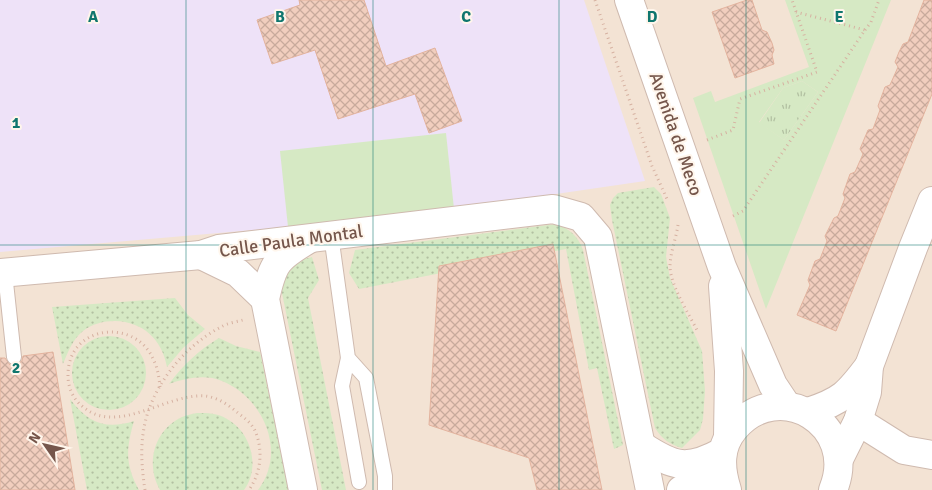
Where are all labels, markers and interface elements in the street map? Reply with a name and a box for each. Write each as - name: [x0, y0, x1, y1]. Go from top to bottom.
- text: A: [88, 7, 99, 27]
- text: B: [275, 7, 285, 27]
- text: C: [461, 7, 471, 27]
- text: D: [647, 7, 658, 27]
- text: E: [834, 7, 844, 27]
- street label: Avenida de Meco: [645, 70, 707, 198]
- text: 1: [12, 113, 21, 133]
- street label: Calle Paula Montal: [218, 220, 364, 262]
- text: 2: [12, 358, 20, 378]
- north arrow: [20, 420, 70, 470]
- text: N: [25, 429, 44, 447]

